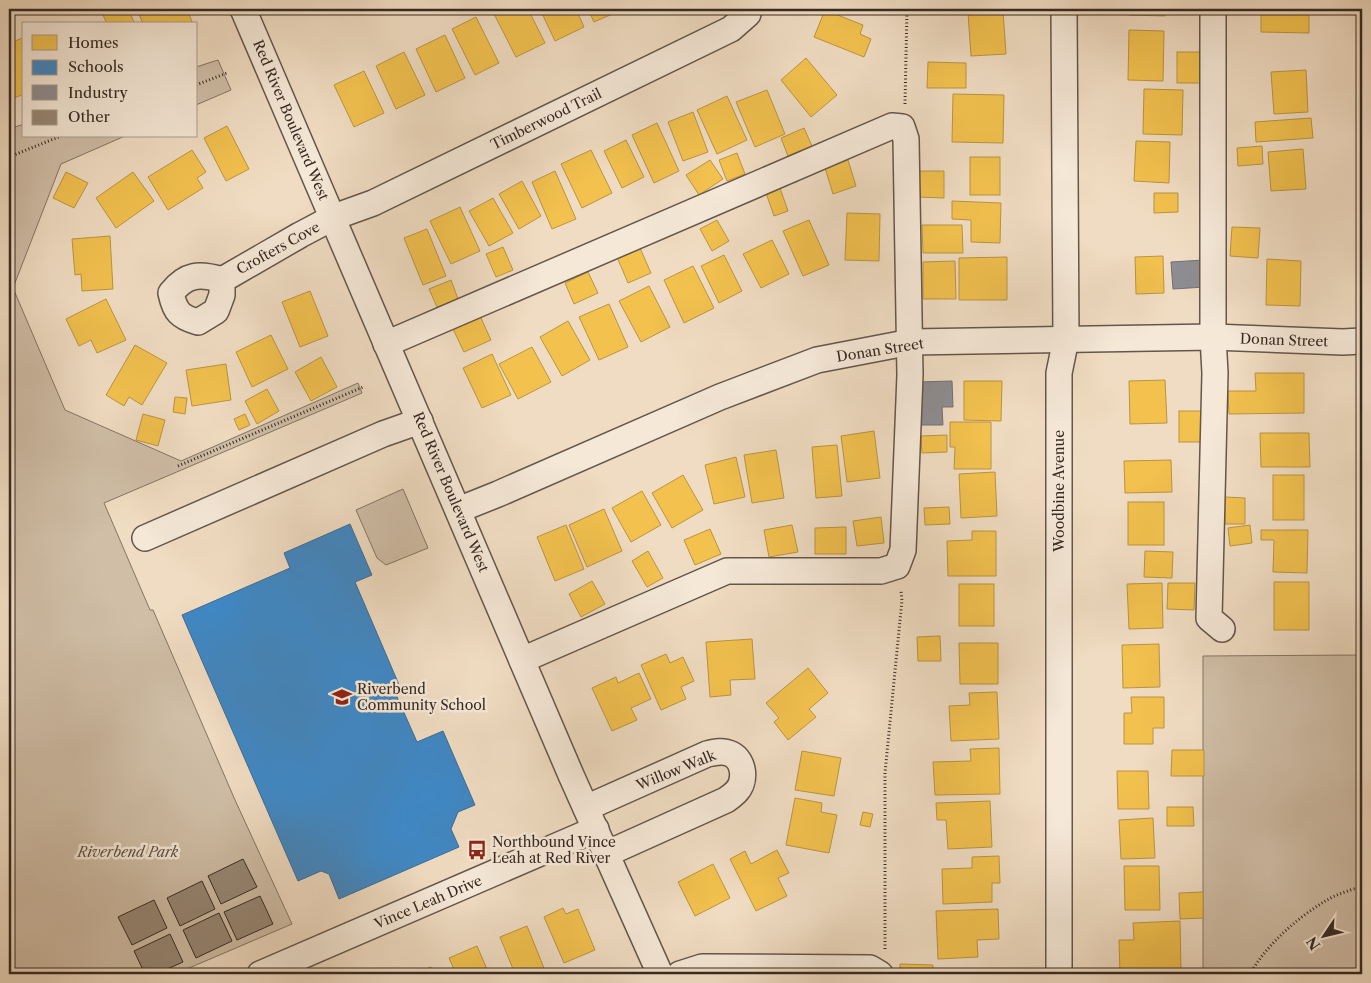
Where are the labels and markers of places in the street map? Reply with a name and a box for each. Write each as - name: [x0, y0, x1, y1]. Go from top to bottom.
- place label: Riverbend Community School: [357, 680, 486, 714]
- school or university icon: Riverbend Community School: [331, 686, 353, 708]
- place label: Northbound Vince Leah at Red River: [492, 833, 616, 867]
- bus stop icon: Northbound Vince Leah at Red River: [466, 839, 488, 861]

